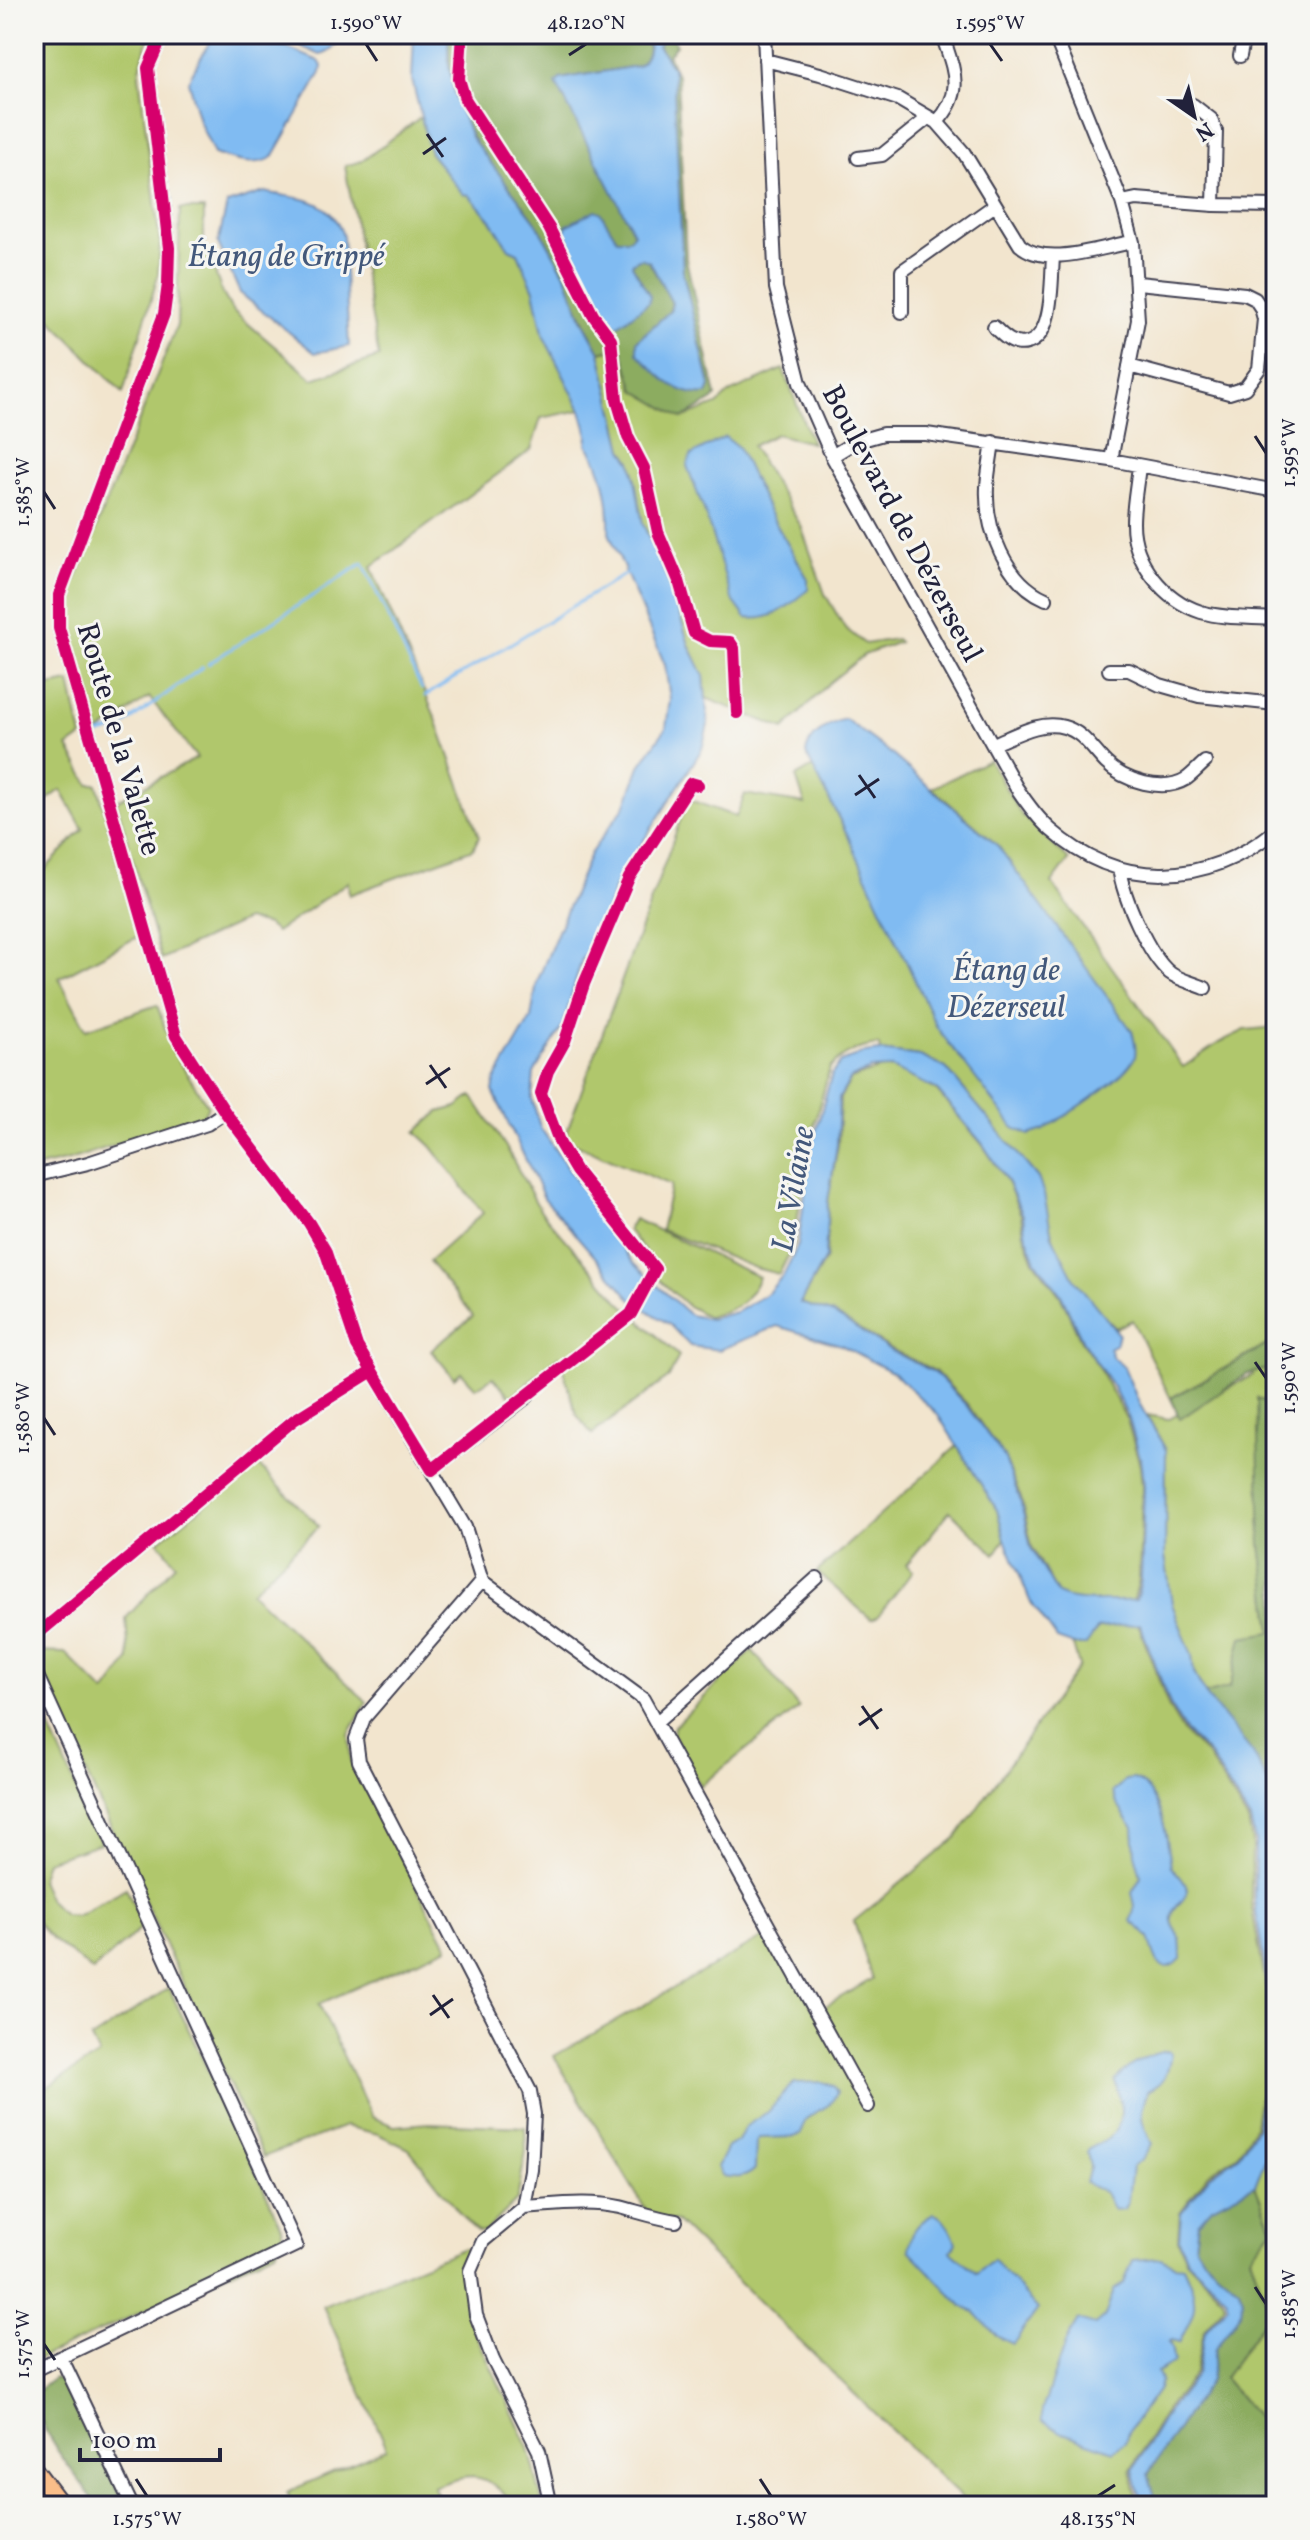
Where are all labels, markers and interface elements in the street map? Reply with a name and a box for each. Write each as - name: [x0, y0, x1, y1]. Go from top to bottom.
- text: 1.590°W: [330, 10, 402, 38]
- text: 48.120°N: [547, 10, 625, 38]
- text: 1.595°W: [955, 10, 1025, 38]
- north arrow: [1154, 76, 1234, 156]
- text: N: [1188, 113, 1219, 148]
- water label: Étang de Grippé: [187, 236, 387, 280]
- street label: Boulevard de Dézerseul: [810, 378, 992, 670]
- text: 1.595°W: [1276, 418, 1304, 488]
- text: 1.585°W: [10, 457, 38, 527]
- street label: Route de la Valette: [65, 618, 171, 861]
- water label: Étang de Dézerseul: [947, 950, 1065, 1031]
- water label: La Vilaine: [762, 1123, 828, 1256]
- text: 1.590°W: [1276, 1342, 1304, 1414]
- text: 1.580°W: [10, 1382, 38, 1454]
- text: 1.585°W: [1276, 2269, 1304, 2339]
- text: 1.575°W: [10, 2309, 38, 2379]
- scale bar: [80, 2412, 220, 2462]
- text: 100 m: [92, 2425, 157, 2459]
- text: 1.575°W: [112, 2506, 182, 2534]
- text: 1.580°W: [735, 2506, 807, 2534]
- text: 48.135°N: [1060, 2506, 1136, 2534]

